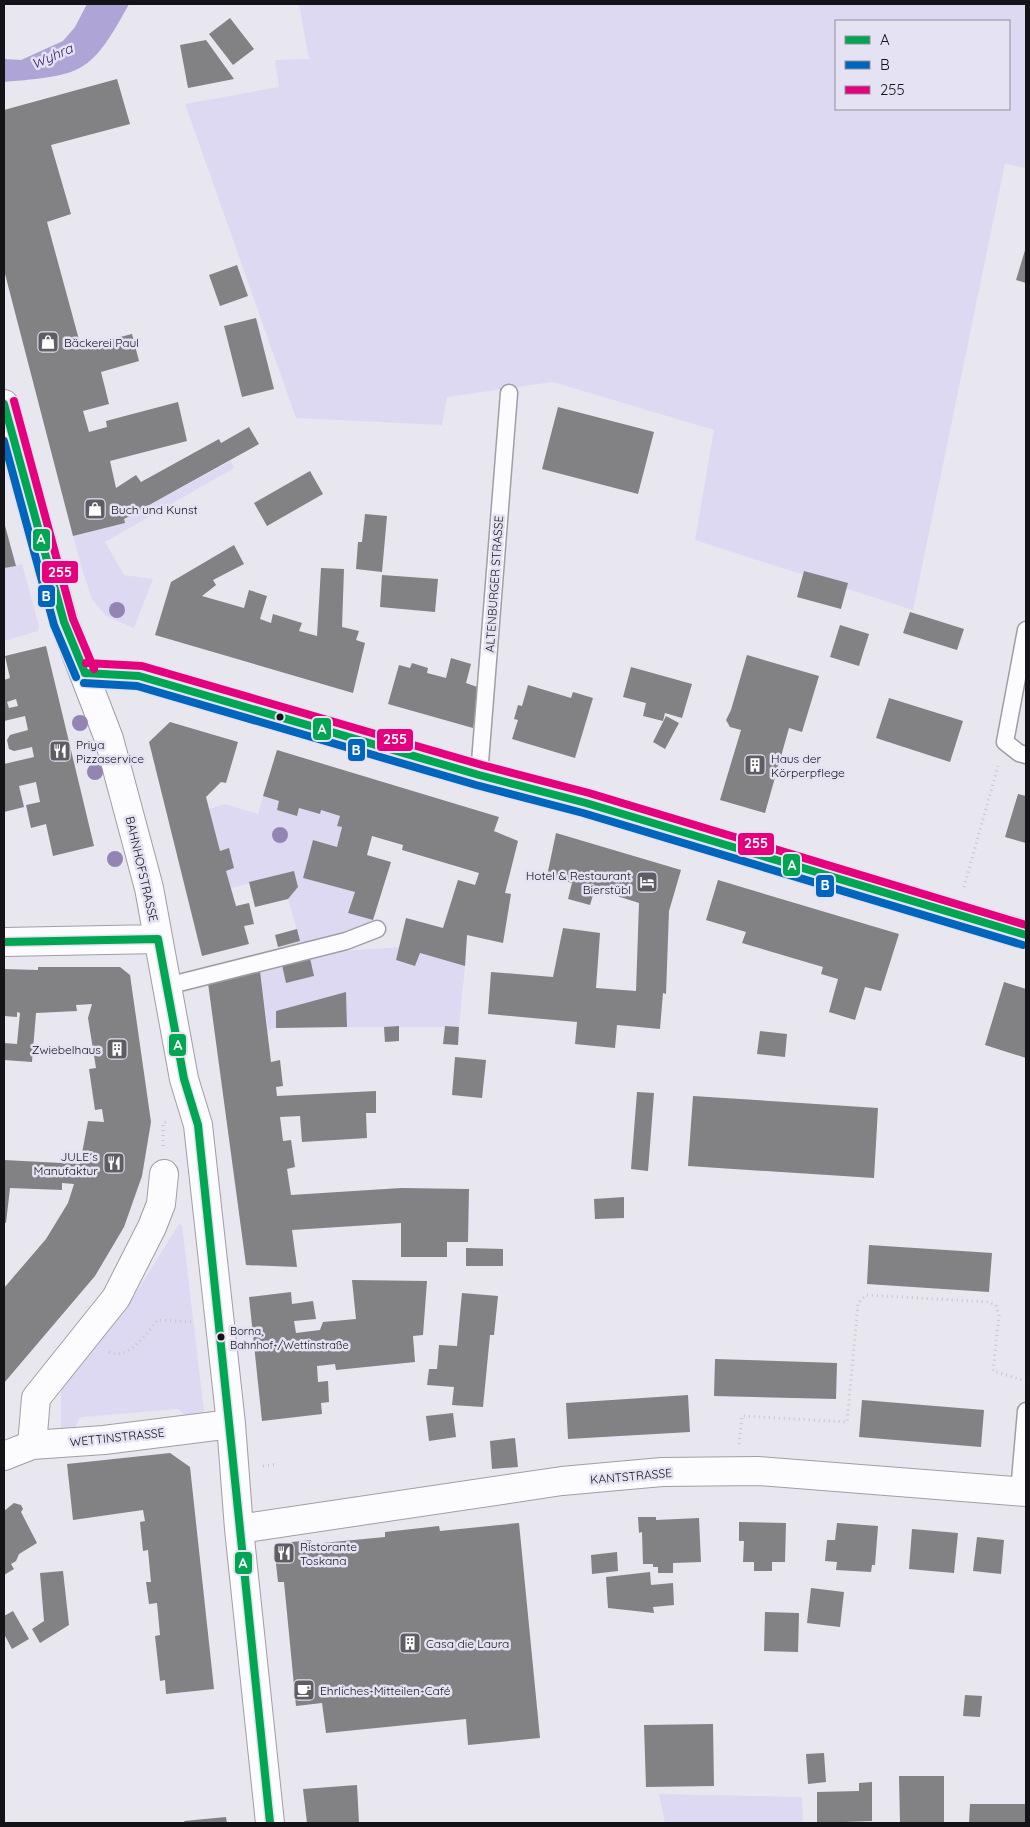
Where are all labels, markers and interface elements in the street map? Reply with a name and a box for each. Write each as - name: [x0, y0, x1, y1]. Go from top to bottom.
- legend: [835, 20, 1010, 110]
- text: A: [880, 30, 890, 49]
- water label: Wyhra: [29, 38, 77, 73]
- text: B: [880, 55, 890, 74]
- text: 255: [880, 80, 905, 99]
- shop icon: Bäckerei Paul: [36, 330, 60, 354]
- place label: Bäckerei Paul: [64, 335, 139, 350]
- shop icon: Buch und Kunst: [83, 497, 107, 521]
- place label: Buch und Kunst: [111, 502, 198, 517]
- street label: ALTENBURGER STRASSE: [482, 515, 506, 653]
- line badge: A: [32, 528, 51, 552]
- text: A: [37, 530, 46, 548]
- line badge: 255: [41, 560, 79, 584]
- text: 255: [48, 563, 72, 581]
- line badge: B: [37, 584, 56, 608]
- text: B: [41, 587, 51, 605]
- unlabelled marker: [275, 712, 285, 722]
- line badge: A: [312, 717, 332, 741]
- text: A: [318, 720, 327, 738]
- line badge: 255: [376, 728, 414, 752]
- text: 255: [383, 730, 407, 748]
- place label: Priya Pizzaservice: [76, 737, 144, 766]
- line badge: B: [347, 738, 366, 762]
- restaurant icon: Priya Pizzaservice: [48, 739, 72, 763]
- text: B: [351, 741, 361, 759]
- place label: Haus der Körperpflege: [771, 751, 845, 780]
- building icon: Haus der Körperpflege: [743, 753, 767, 777]
- street label: BAHNHOFSTRASSE: [123, 815, 161, 923]
- line badge: 255: [737, 832, 775, 856]
- text: 255: [744, 834, 768, 852]
- line badge: A: [782, 853, 801, 877]
- text: A: [788, 856, 797, 874]
- place label: Hotel & Restaurant Bierstübl: [526, 868, 631, 897]
- hotel icon: Hotel & Restaurant Bierstübl: [635, 870, 659, 894]
- line badge: B: [815, 874, 835, 898]
- text: B: [820, 876, 830, 894]
- line badge: A: [168, 1033, 187, 1057]
- text: A: [174, 1036, 183, 1054]
- building icon: Zwiebelhaus: [105, 1037, 129, 1061]
- place label: Zwiebelhaus: [32, 1042, 101, 1057]
- place label: JULE´s Manufaktur: [34, 1149, 98, 1178]
- restaurant icon: JULE´s Manufaktur: [102, 1151, 126, 1175]
- place label: Borna, Bahnhof-/Wettinstraße: [230, 1324, 349, 1352]
- marker: Borna, Bahnhof-/Wettinstraße: [216, 1332, 226, 1342]
- street label: WETTINSTRASSE: [69, 1425, 165, 1449]
- street label: KANTSTRASSE: [590, 1465, 673, 1487]
- place label: Ristorante Toskana: [300, 1539, 357, 1568]
- restaurant icon: Ristorante Toskana: [272, 1541, 296, 1565]
- line badge: A: [234, 1551, 253, 1575]
- text: A: [239, 1554, 248, 1572]
- building icon: Casa die Laura: [398, 1631, 422, 1655]
- place label: Casa die Laura: [426, 1636, 509, 1651]
- cafe icon: Ehrliches-Mitteilen-Café: [292, 1678, 316, 1702]
- place label: Ehrliches-Mitteilen-Café: [320, 1683, 451, 1698]

